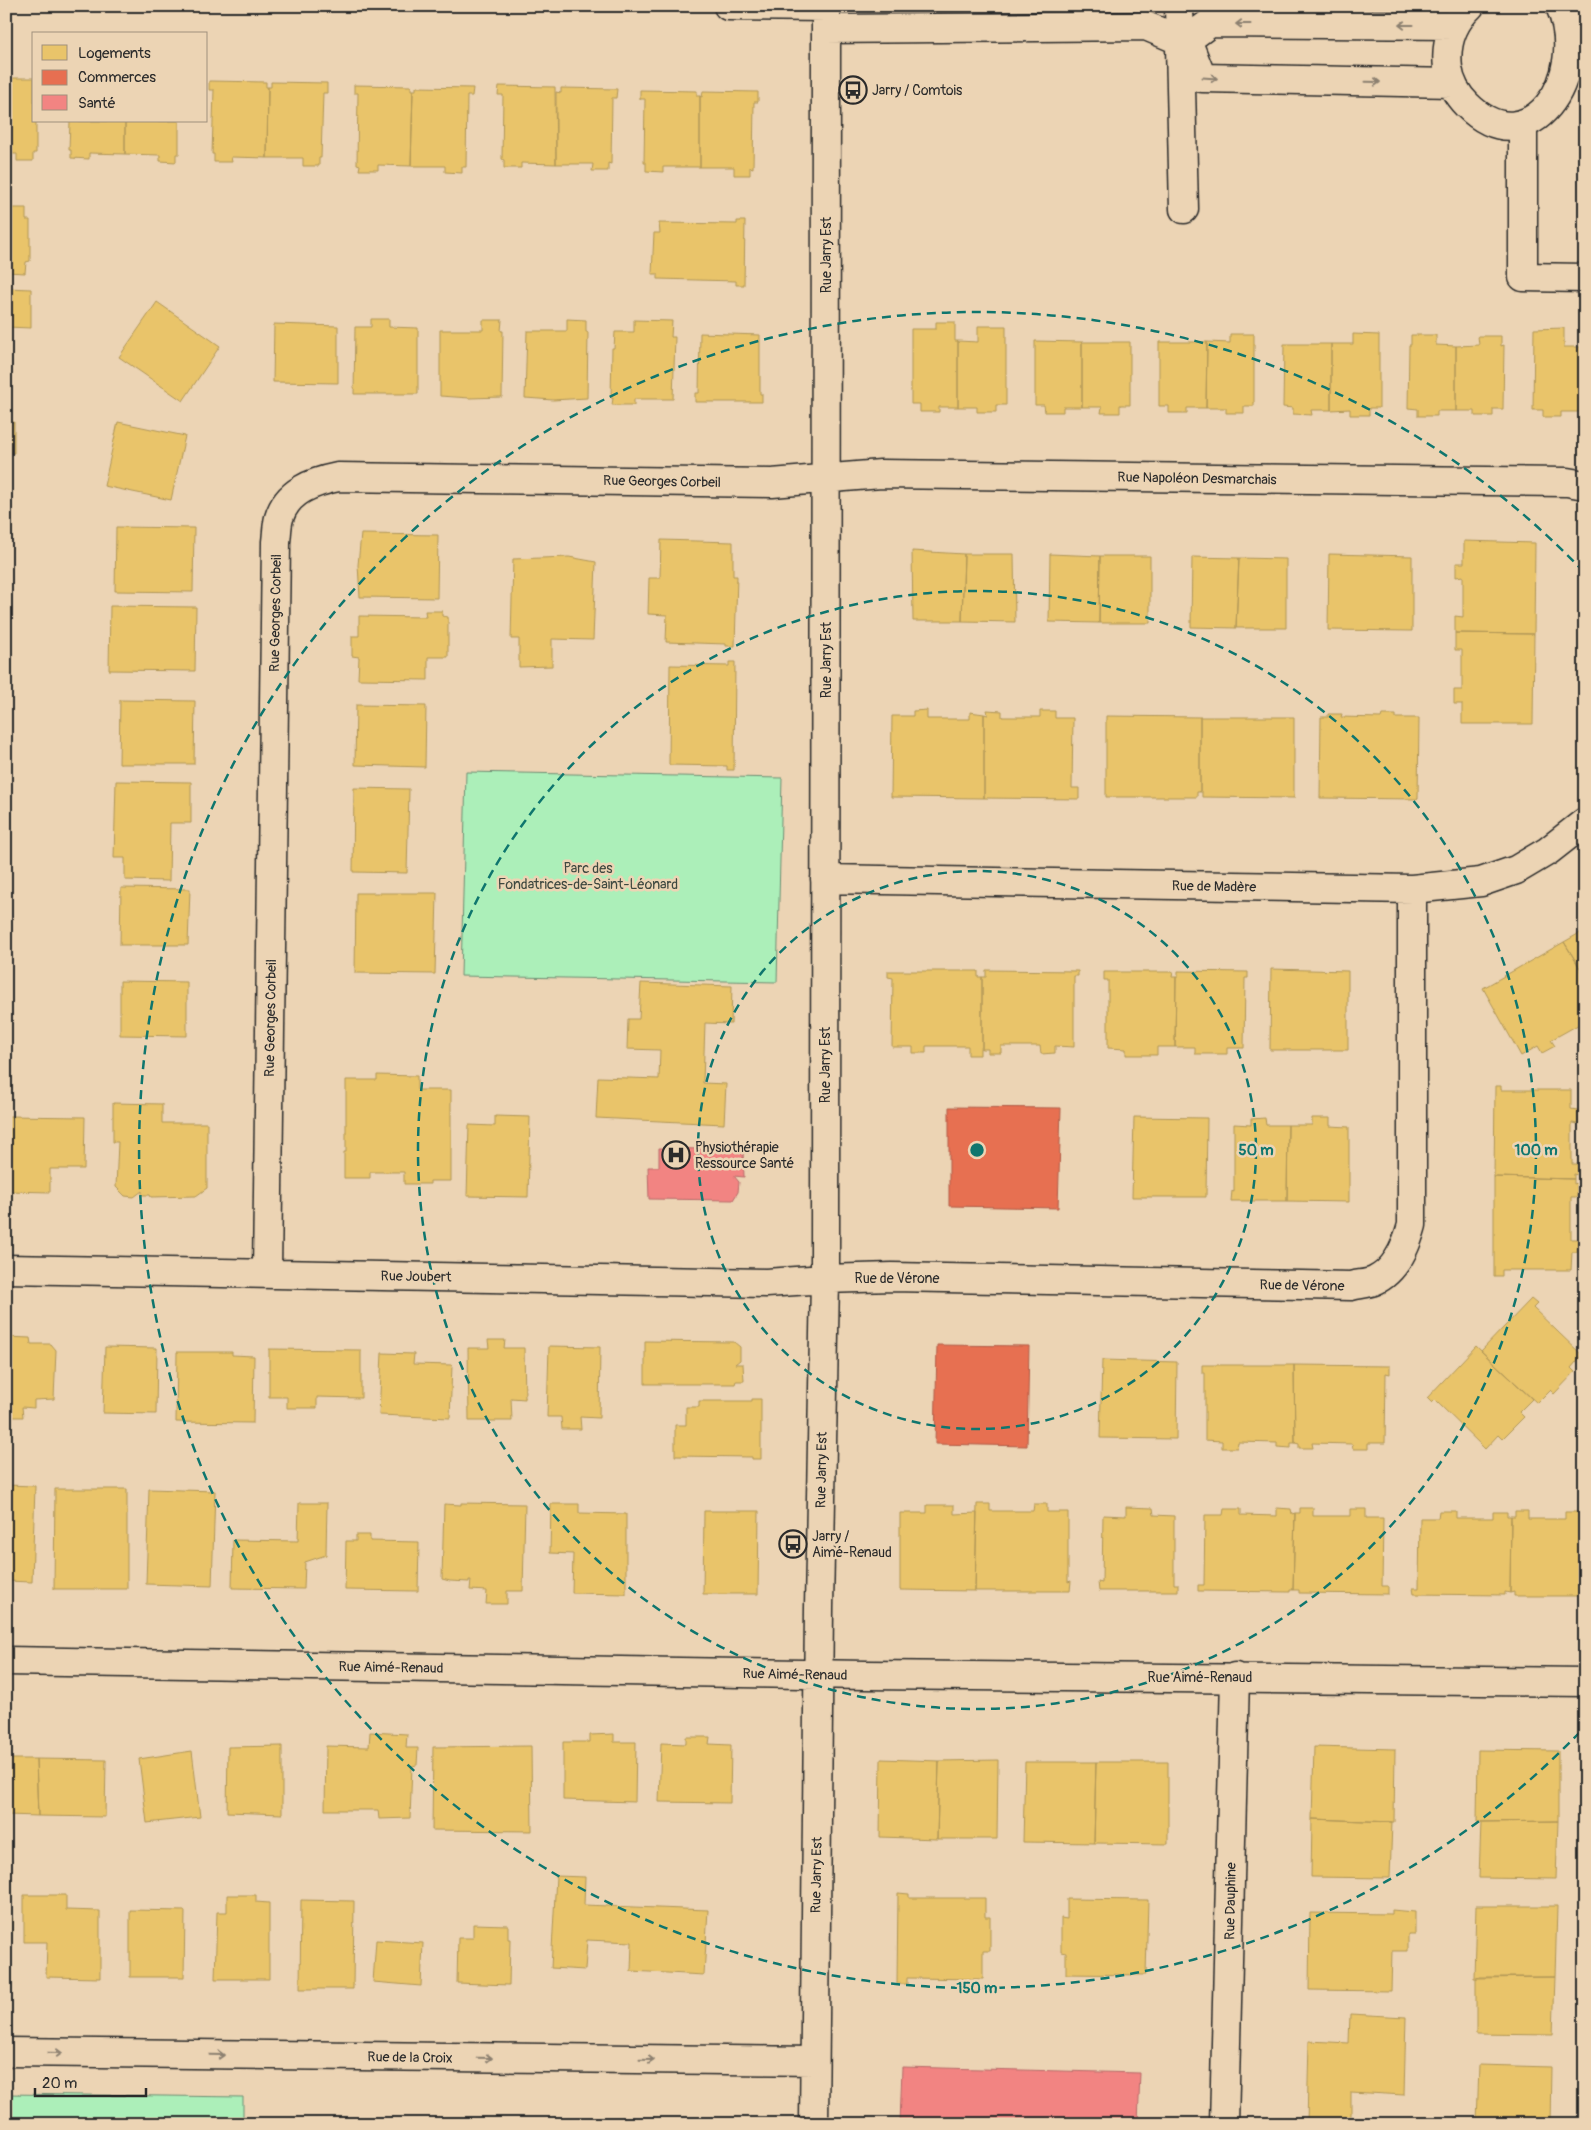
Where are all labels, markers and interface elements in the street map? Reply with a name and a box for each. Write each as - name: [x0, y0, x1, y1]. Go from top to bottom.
- one-way arrow: [1235, 19, 1251, 28]
- one-way arrow: [1398, 20, 1414, 30]
- legend: [32, 32, 208, 122]
- text: Logements: [78, 44, 151, 63]
- text: Commerces: [78, 68, 156, 87]
- one-way arrow: [1202, 73, 1218, 82]
- bus stop icon: Jarry / Comtois: [838, 75, 868, 105]
- one-way arrow: [1364, 77, 1380, 86]
- place label: Jarry / Comtois: [872, 82, 963, 99]
- text: Santé: [78, 94, 116, 113]
- street label: Rue Jarry Est: [818, 216, 835, 293]
- street label: Rue Napoléon Desmarchais: [1117, 469, 1277, 488]
- street label: Rue Georges Corbeil: [603, 472, 721, 491]
- street label: Rue Georges Corbeil: [266, 554, 285, 672]
- street label: Rue Jarry Est: [818, 621, 835, 698]
- park label: Parc des Fondatrices-de-Saint-Léonard: [498, 860, 678, 893]
- street label: Rue de Madère: [1172, 877, 1257, 896]
- street label: Rue Georges Corbeil: [261, 959, 280, 1077]
- street label: Rue Jarry Est: [817, 1026, 834, 1103]
- place label: Physiothérapie Ressource Santé: [695, 1139, 794, 1172]
- hospital icon: Physiothérapie Ressource Santé: [661, 1140, 691, 1170]
- centre of rings: [968, 1141, 986, 1159]
- text: 50 m: [1239, 1141, 1273, 1160]
- text: 100 m: [1515, 1141, 1557, 1160]
- street label: Rue Joubert: [380, 1267, 452, 1286]
- street label: Rue de Vérone: [855, 1270, 939, 1287]
- street label: Rue de Vérone: [1259, 1276, 1345, 1295]
- street label: Rue Jarry Est: [812, 1431, 831, 1508]
- place label: Jarry / Aimé-Renaud: [812, 1528, 892, 1561]
- bus stop icon: Jarry / Aimé-Renaud: [778, 1529, 808, 1559]
- street label: Rue Aimé-Renaud: [338, 1658, 444, 1677]
- street label: Rue Aimé-Renaud: [742, 1665, 848, 1684]
- street label: Rue Aimé-Renaud: [1148, 1669, 1253, 1686]
- street label: Rue Jarry Est: [807, 1836, 826, 1913]
- street label: Rue Dauphine: [1221, 1862, 1240, 1940]
- text: 150 m: [957, 1979, 997, 1998]
- one-way arrow: [46, 2048, 63, 2058]
- street label: Rue de la Croix: [367, 2048, 453, 2067]
- one-way arrow: [209, 2050, 225, 2060]
- one-way arrow: [476, 2053, 493, 2063]
- one-way arrow: [639, 2055, 655, 2064]
- scale bar: [35, 2065, 146, 2097]
- text: 20 m: [42, 2074, 77, 2093]

